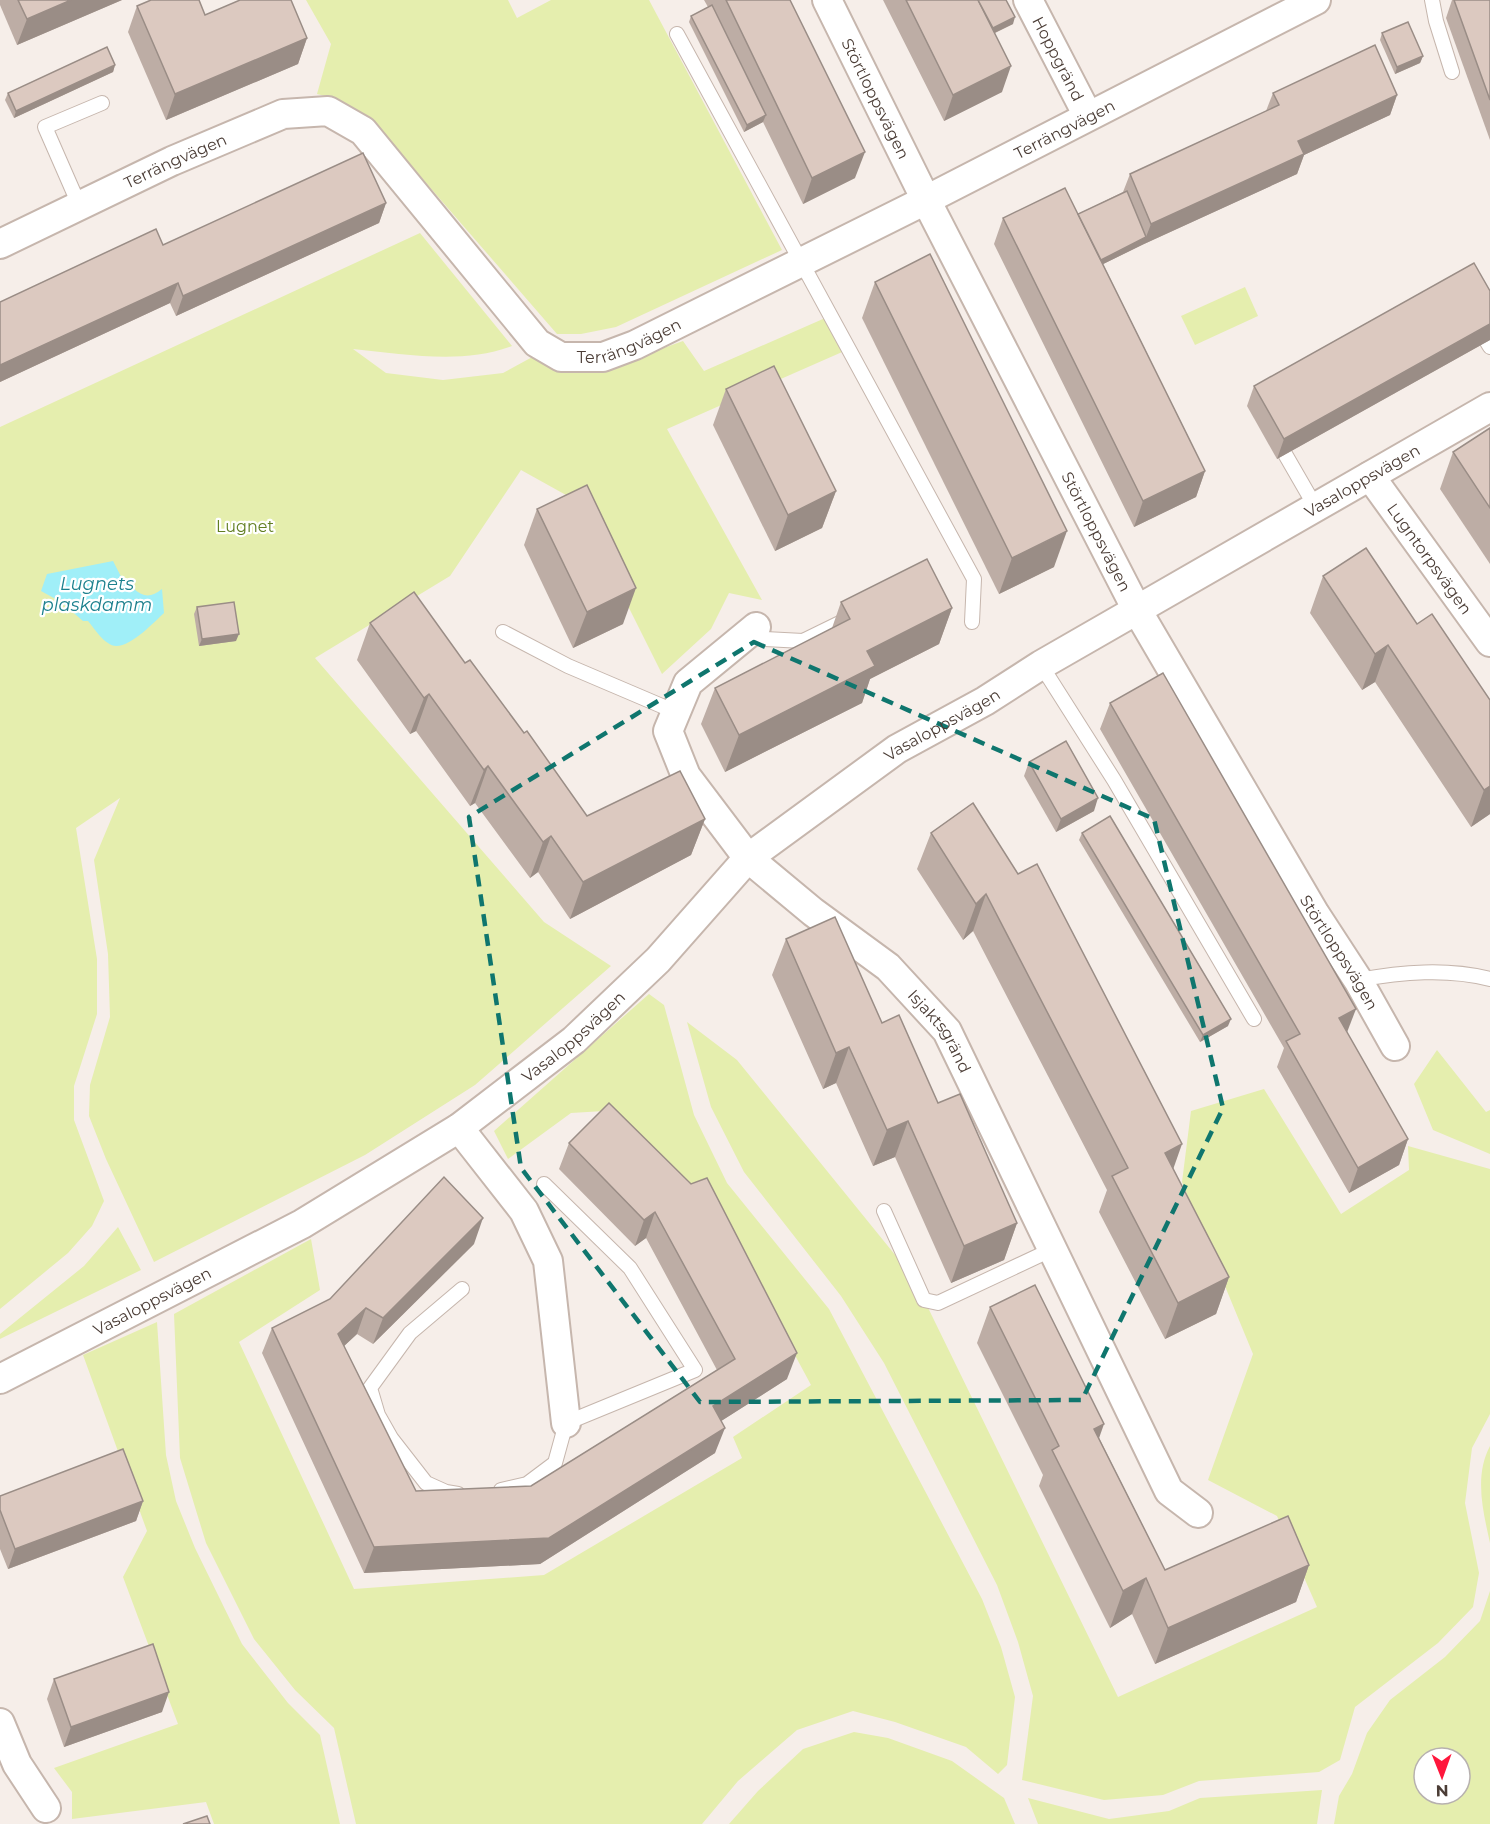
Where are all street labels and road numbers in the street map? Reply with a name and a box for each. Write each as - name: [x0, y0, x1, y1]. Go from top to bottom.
- street label: Hoppgränd: [1028, 13, 1088, 104]
- street label: Störtloppsvägen: [837, 35, 913, 162]
- street label: Terrängvägen: [1011, 96, 1118, 163]
- street label: Terrängvägen: [121, 130, 230, 193]
- street label: Terrängvägen: [577, 315, 684, 367]
- street label: Vasaloppsvägen: [1301, 440, 1423, 522]
- street label: Störtloppsvägen: [1057, 469, 1135, 595]
- street label: Lugntorpsvägen: [1383, 500, 1476, 618]
- street label: Vasaloppsvägen: [880, 685, 1004, 765]
- street label: Störtloppsvägen: [1296, 892, 1382, 1014]
- street label: Isjaktsgränd: [904, 986, 975, 1076]
- street label: Vasaloppsvägen: [518, 987, 629, 1086]
- street label: Vasaloppsvägen: [90, 1263, 215, 1340]

